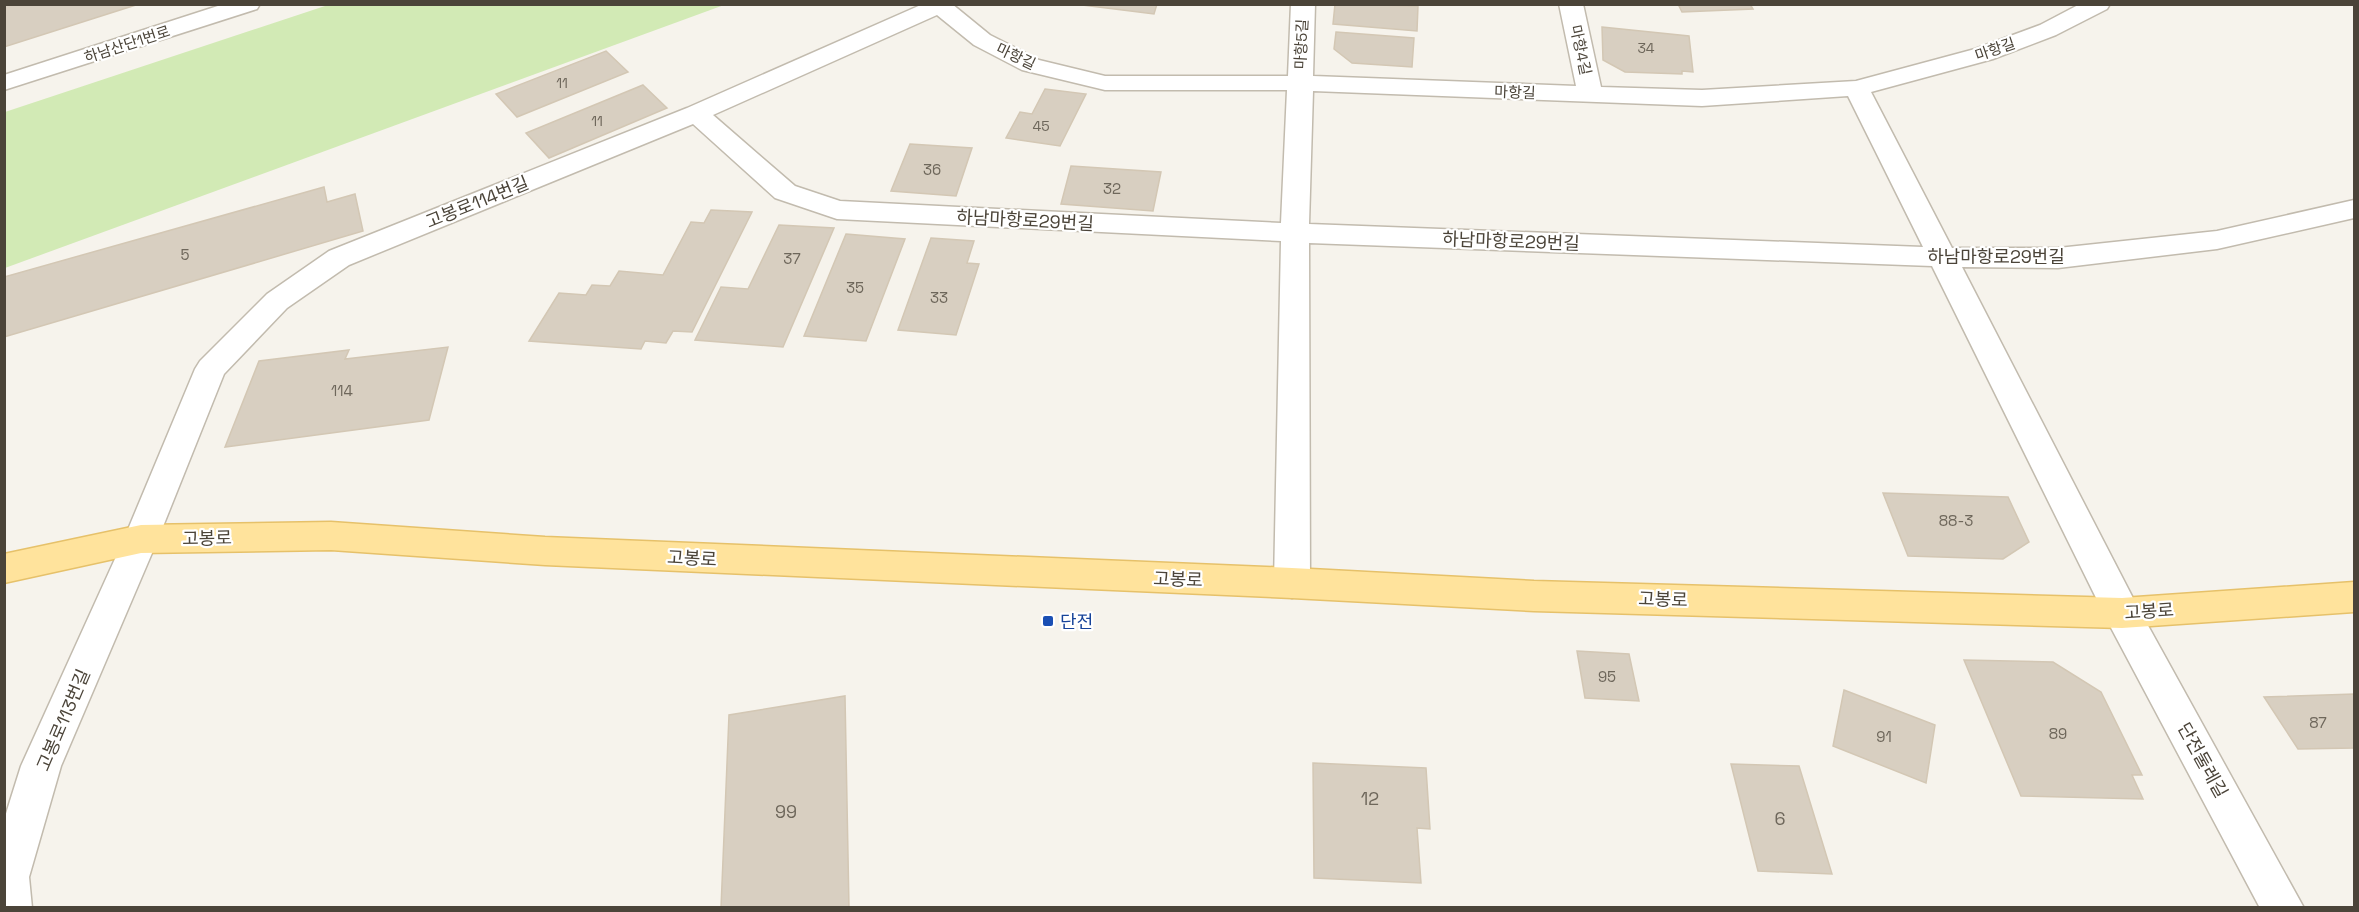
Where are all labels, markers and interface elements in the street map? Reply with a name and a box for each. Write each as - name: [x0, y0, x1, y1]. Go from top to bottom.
- street label: 마항5길: [1290, 18, 1312, 70]
- street label: 하남산단1번로: [82, 21, 172, 67]
- street label: 마항4길: [1566, 23, 1596, 77]
- street label: 마항길: [1972, 33, 2018, 65]
- street label: 마항길: [993, 39, 1039, 73]
- house number: 34: [1637, 39, 1655, 57]
- house number: 11: [556, 74, 568, 92]
- street label: 마항길: [1494, 82, 1536, 102]
- house number: 11: [591, 112, 603, 130]
- house number: 45: [1032, 117, 1050, 135]
- house number: 36: [923, 160, 941, 179]
- street label: 고봉로114번길: [422, 171, 532, 233]
- house number: 32: [1103, 179, 1121, 198]
- street label: 하남마항로29번길: [956, 205, 1094, 235]
- street label: 하남마항로29번길: [1442, 227, 1580, 255]
- house number: 5: [181, 245, 190, 264]
- street label: 하남마항로29번길: [1927, 245, 2065, 268]
- house number: 37: [783, 249, 801, 268]
- house number: 35: [846, 278, 864, 297]
- house number: 33: [930, 288, 948, 307]
- house number: 114: [331, 381, 353, 400]
- house number: 88-3: [1939, 511, 1973, 530]
- street label: 고봉로: [182, 526, 232, 550]
- street label: 고봉로: [667, 545, 717, 571]
- street label: 고봉로: [1153, 567, 1203, 591]
- street label: 고봉로: [1638, 587, 1688, 611]
- street label: 고봉로: [2123, 598, 2175, 624]
- place label: 단전: [1060, 610, 1093, 633]
- marker: 단전: [1041, 614, 1055, 628]
- street label: 고봉로113번길: [31, 665, 95, 775]
- house number: 95: [1598, 667, 1616, 686]
- house number: 87: [2309, 713, 2327, 732]
- street label: 단전둘레길: [2173, 718, 2233, 802]
- house number: 89: [2049, 724, 2067, 743]
- house number: 91: [1876, 727, 1892, 746]
- house number: 12: [1361, 787, 1379, 810]
- house number: 99: [775, 800, 797, 823]
- house number: 6: [1774, 807, 1786, 830]

